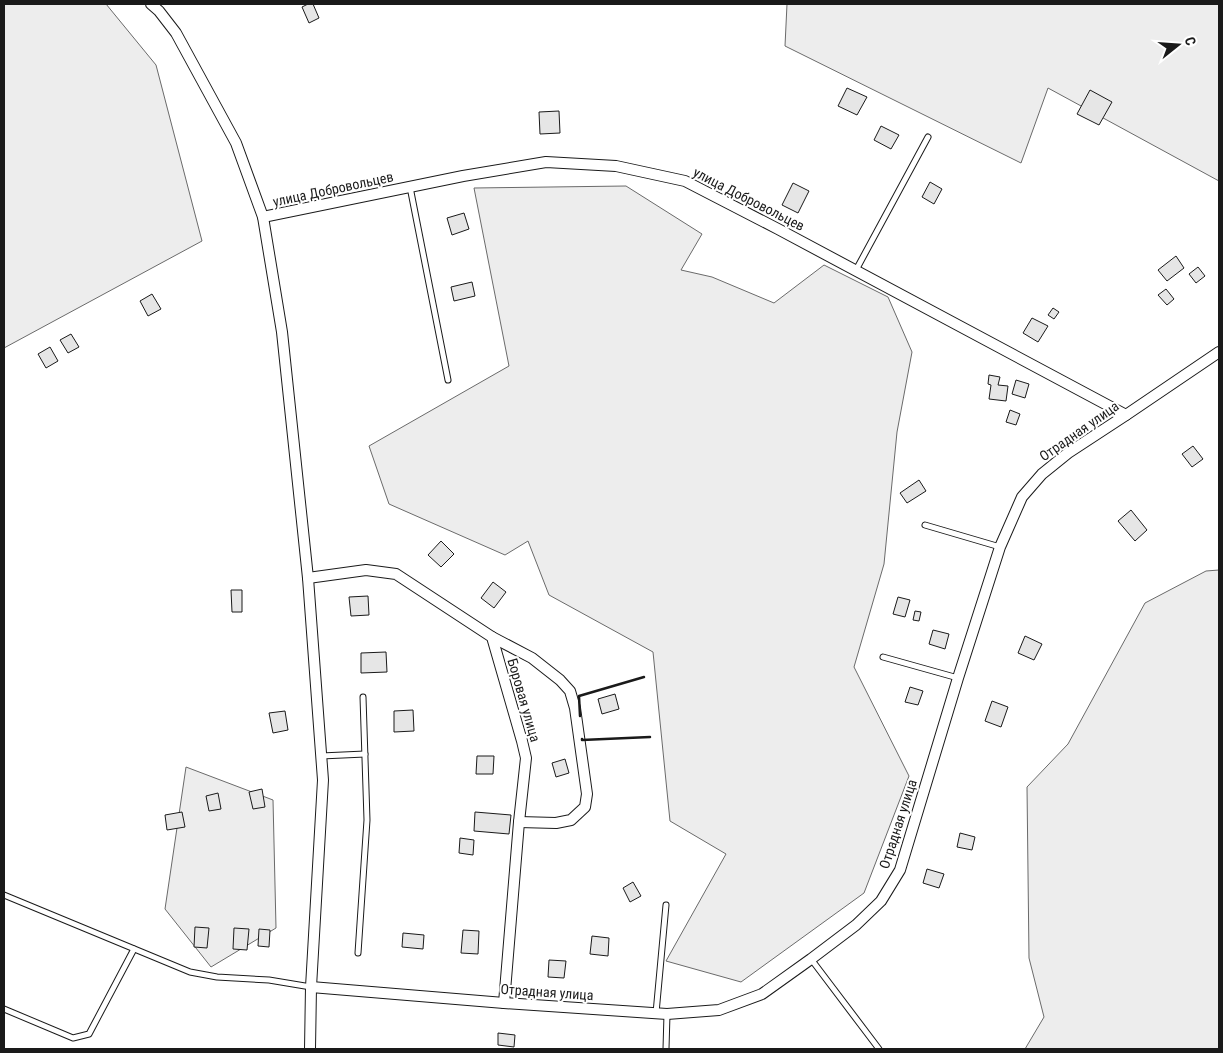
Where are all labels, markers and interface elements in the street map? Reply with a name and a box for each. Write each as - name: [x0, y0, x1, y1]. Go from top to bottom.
- north arrow: [1153, 20, 1203, 70]
- text: С: [1182, 35, 1199, 47]
- street label: улица Добровольцев: [691, 164, 807, 234]
- street label: улица Добровольцев: [271, 168, 395, 210]
- street label: Отрадная улица: [1036, 398, 1122, 464]
- street label: Боровая улица: [504, 656, 544, 744]
- street label: Отрадная улица: [876, 777, 920, 871]
- street label: Отрадная улица: [500, 981, 594, 1003]

